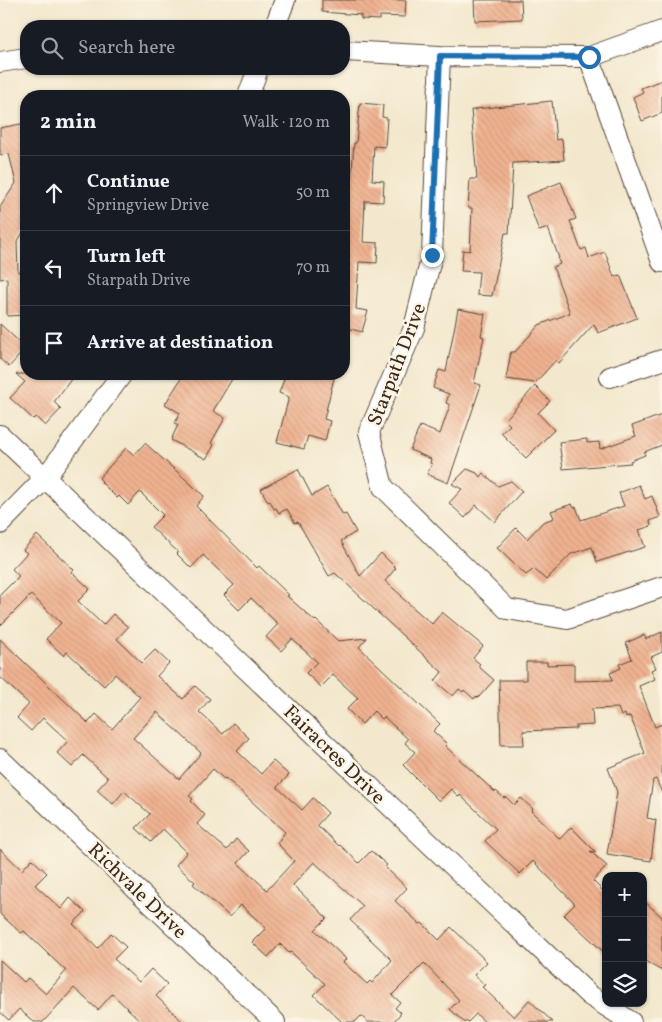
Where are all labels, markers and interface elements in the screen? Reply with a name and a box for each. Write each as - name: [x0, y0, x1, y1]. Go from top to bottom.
- search box: [20, 20, 350, 75]
- icon: search: [38, 34, 66, 62]
- text: Search here: [78, 35, 175, 61]
- route start: [578, 46, 601, 69]
- text: 2 min: [40, 108, 97, 137]
- text: Walk · 120 m: [242, 112, 330, 134]
- text: Continue: [87, 169, 170, 195]
- icon: ahead: [40, 179, 68, 207]
- text: 50 m: [296, 182, 330, 204]
- text: Springview Drive: [87, 195, 209, 217]
- text: Turn left: [87, 244, 166, 270]
- route end: [421, 244, 444, 267]
- icon: left: [40, 254, 68, 282]
- text: 70 m: [296, 257, 330, 279]
- text: Starpath Drive: [87, 270, 190, 292]
- street label: Starpath Drive: [362, 299, 434, 430]
- icon: arrive: [40, 329, 68, 357]
- text: Arrive at destination: [87, 330, 273, 356]
- street label: Fairacres Drive: [276, 699, 391, 812]
- street label: Richvale Drive: [81, 837, 192, 946]
- map controls: [602, 872, 647, 1007]
- button: +: [602, 872, 647, 917]
- button: −: [602, 917, 647, 962]
- button: layers: [602, 962, 647, 1007]

